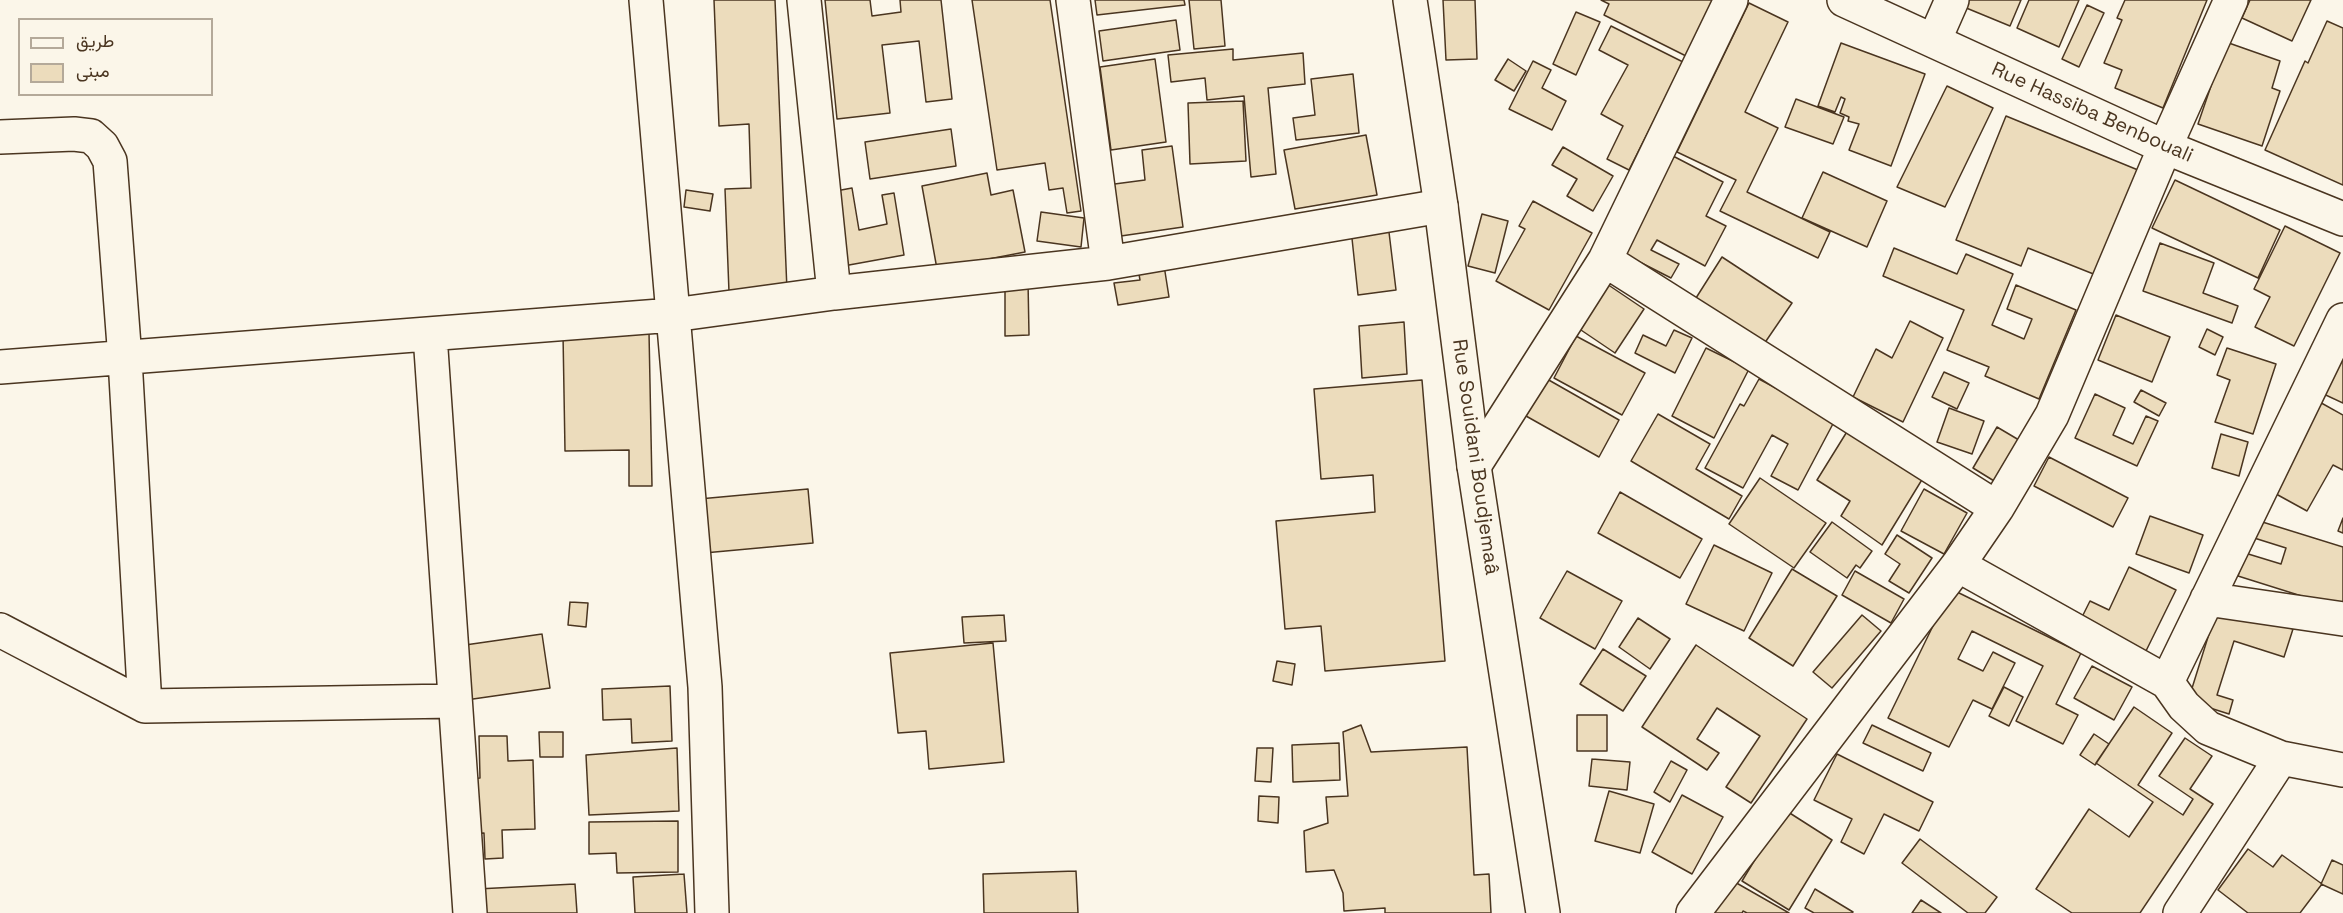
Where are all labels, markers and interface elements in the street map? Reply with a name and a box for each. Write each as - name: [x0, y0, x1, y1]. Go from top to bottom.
- legend: [18, 18, 213, 96]
- text: طريق: [76, 29, 114, 52]
- street label: Rue Hassiba Benbouali: [1988, 58, 2196, 168]
- text: مبنى: [76, 59, 110, 82]
- street label: Rue Souidani Boudjemaâ: [1447, 338, 1503, 576]

